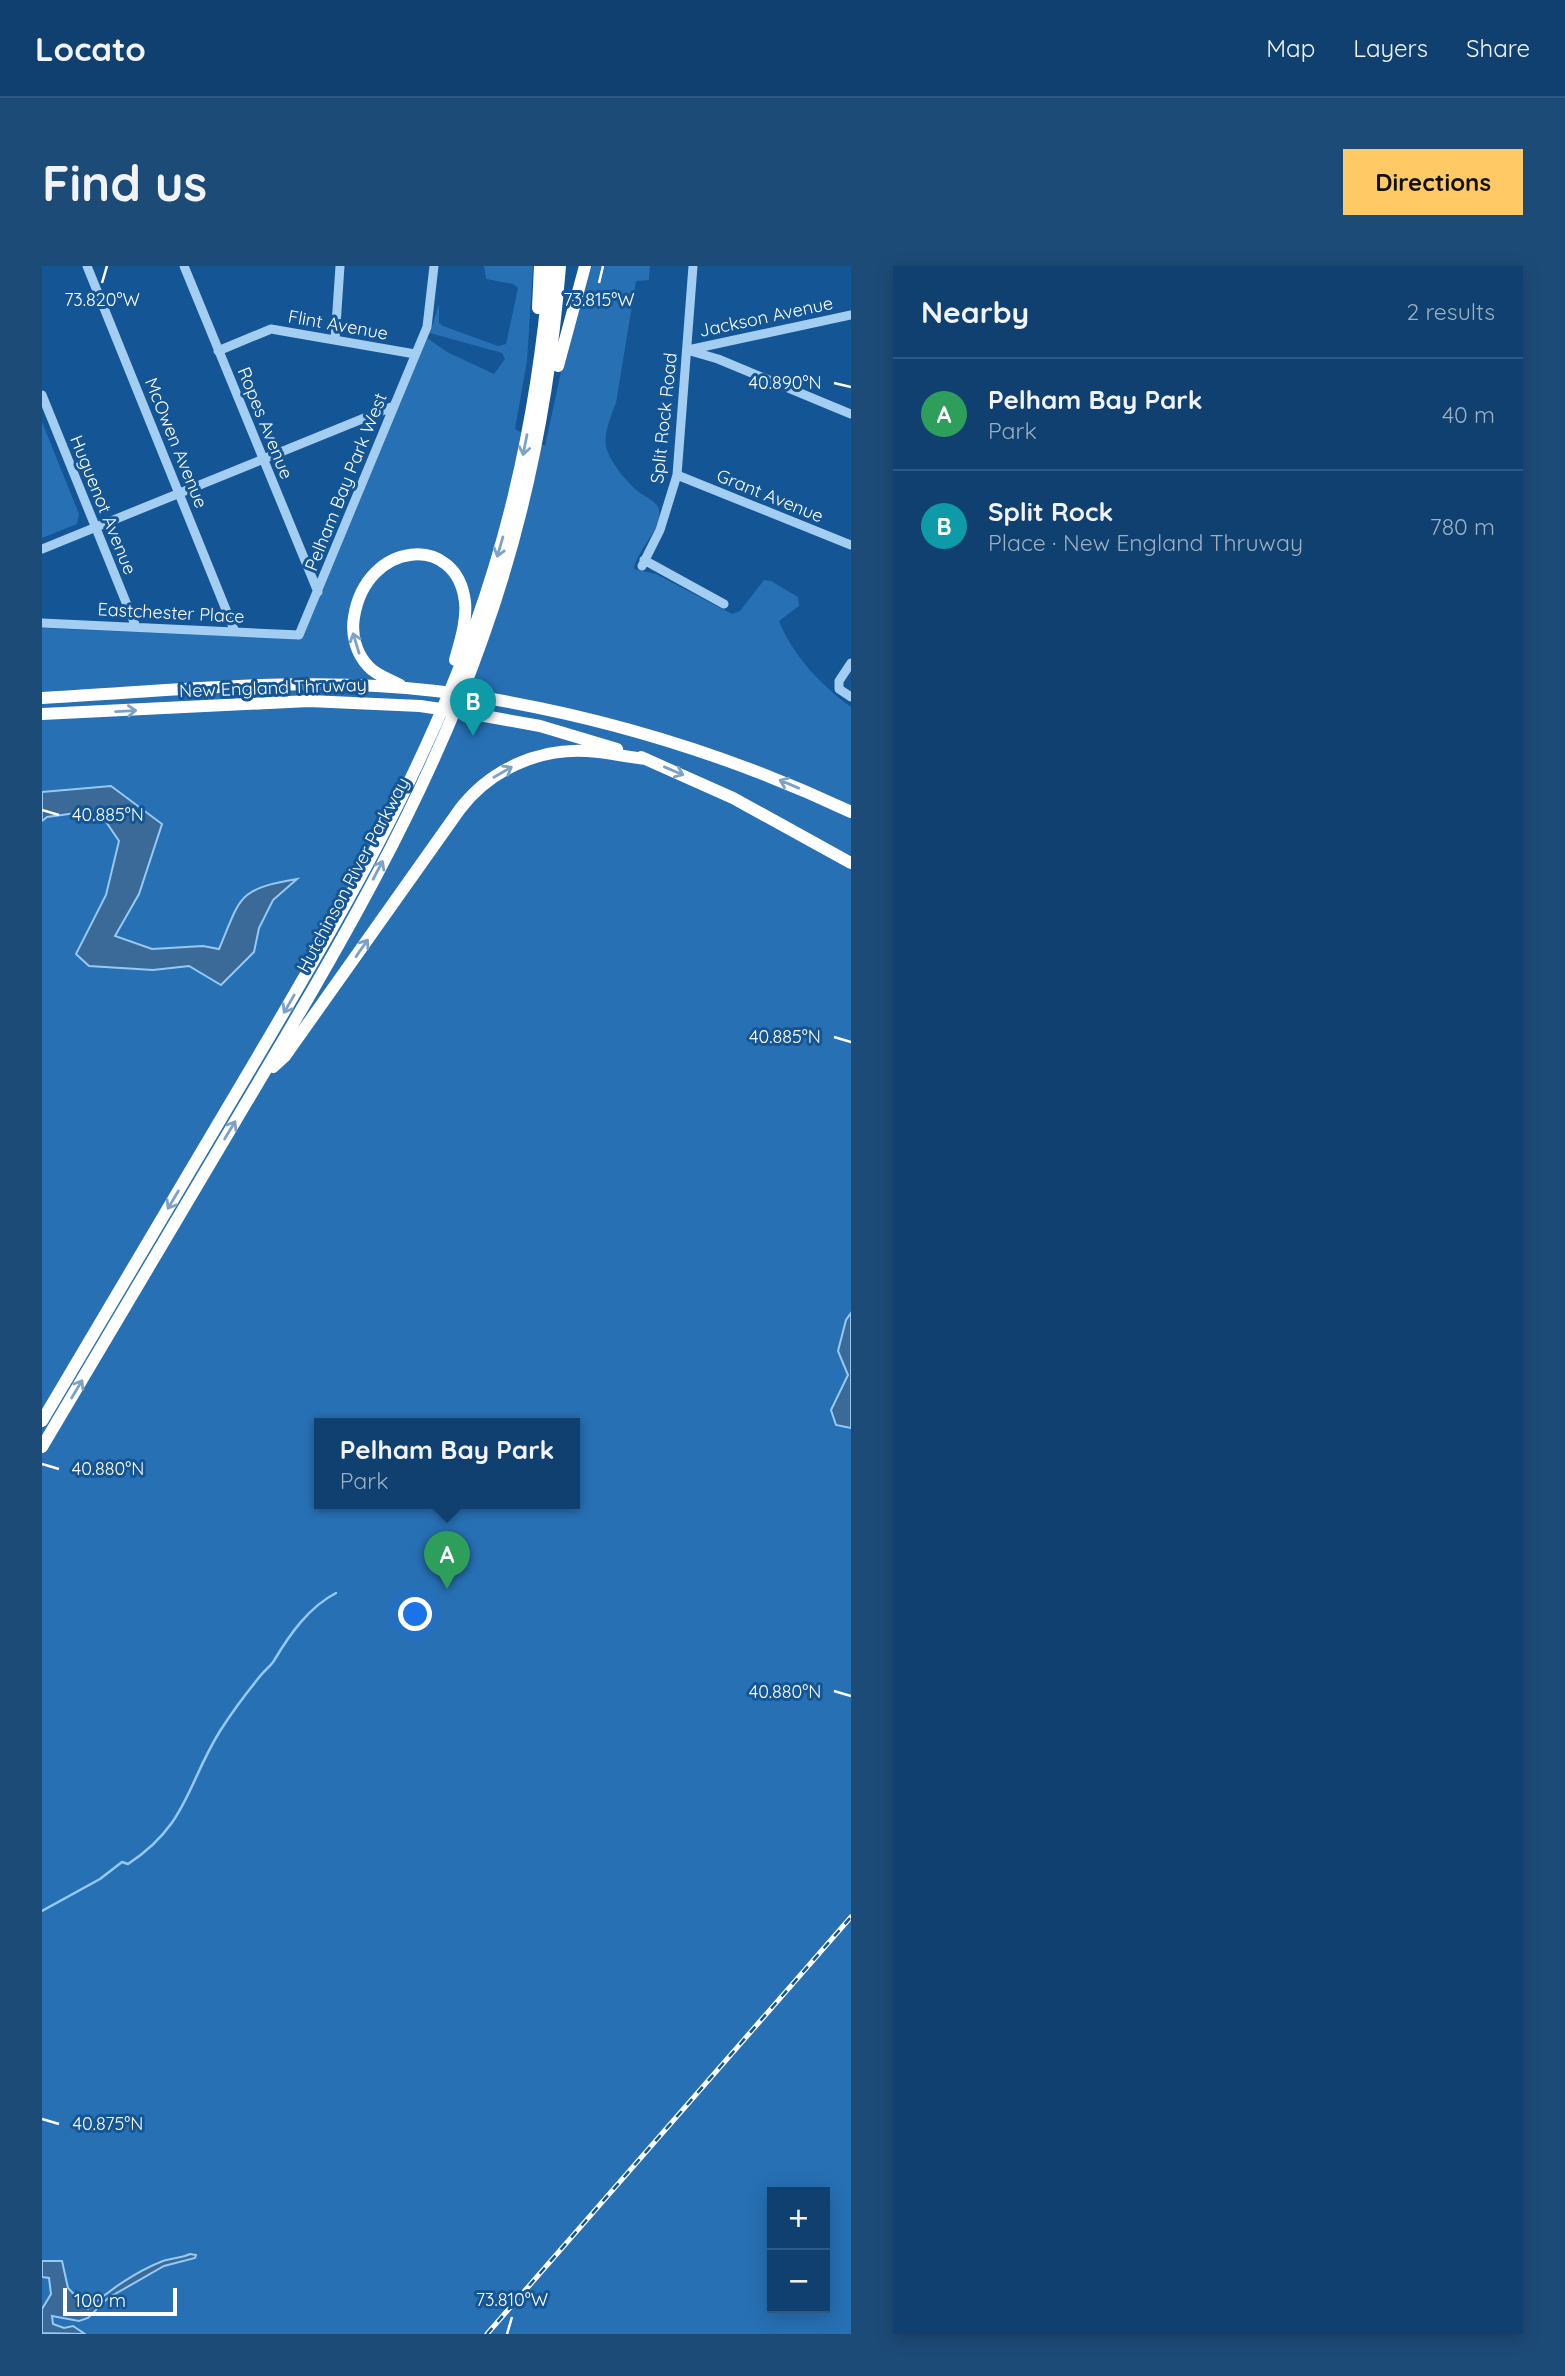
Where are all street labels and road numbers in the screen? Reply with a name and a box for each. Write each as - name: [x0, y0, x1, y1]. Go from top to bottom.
- street label: Jackson Avenue: [697, 291, 835, 342]
- street label: Flint Avenue: [286, 304, 390, 345]
- street label: Split Rock Road: [645, 351, 682, 484]
- street label: Ropes Avenue: [233, 363, 298, 482]
- street label: McOwen Avenue: [140, 374, 213, 511]
- street label: Pelham Bay Park West: [299, 389, 392, 574]
- street label: Huguenot Avenue: [65, 432, 142, 578]
- street label: Grant Avenue: [713, 464, 827, 527]
- street label: Eastchester Place: [97, 597, 245, 628]
- street label: New England Thruway: [179, 673, 367, 702]
- street label: Hutchinson River Parkway: [291, 773, 414, 976]

